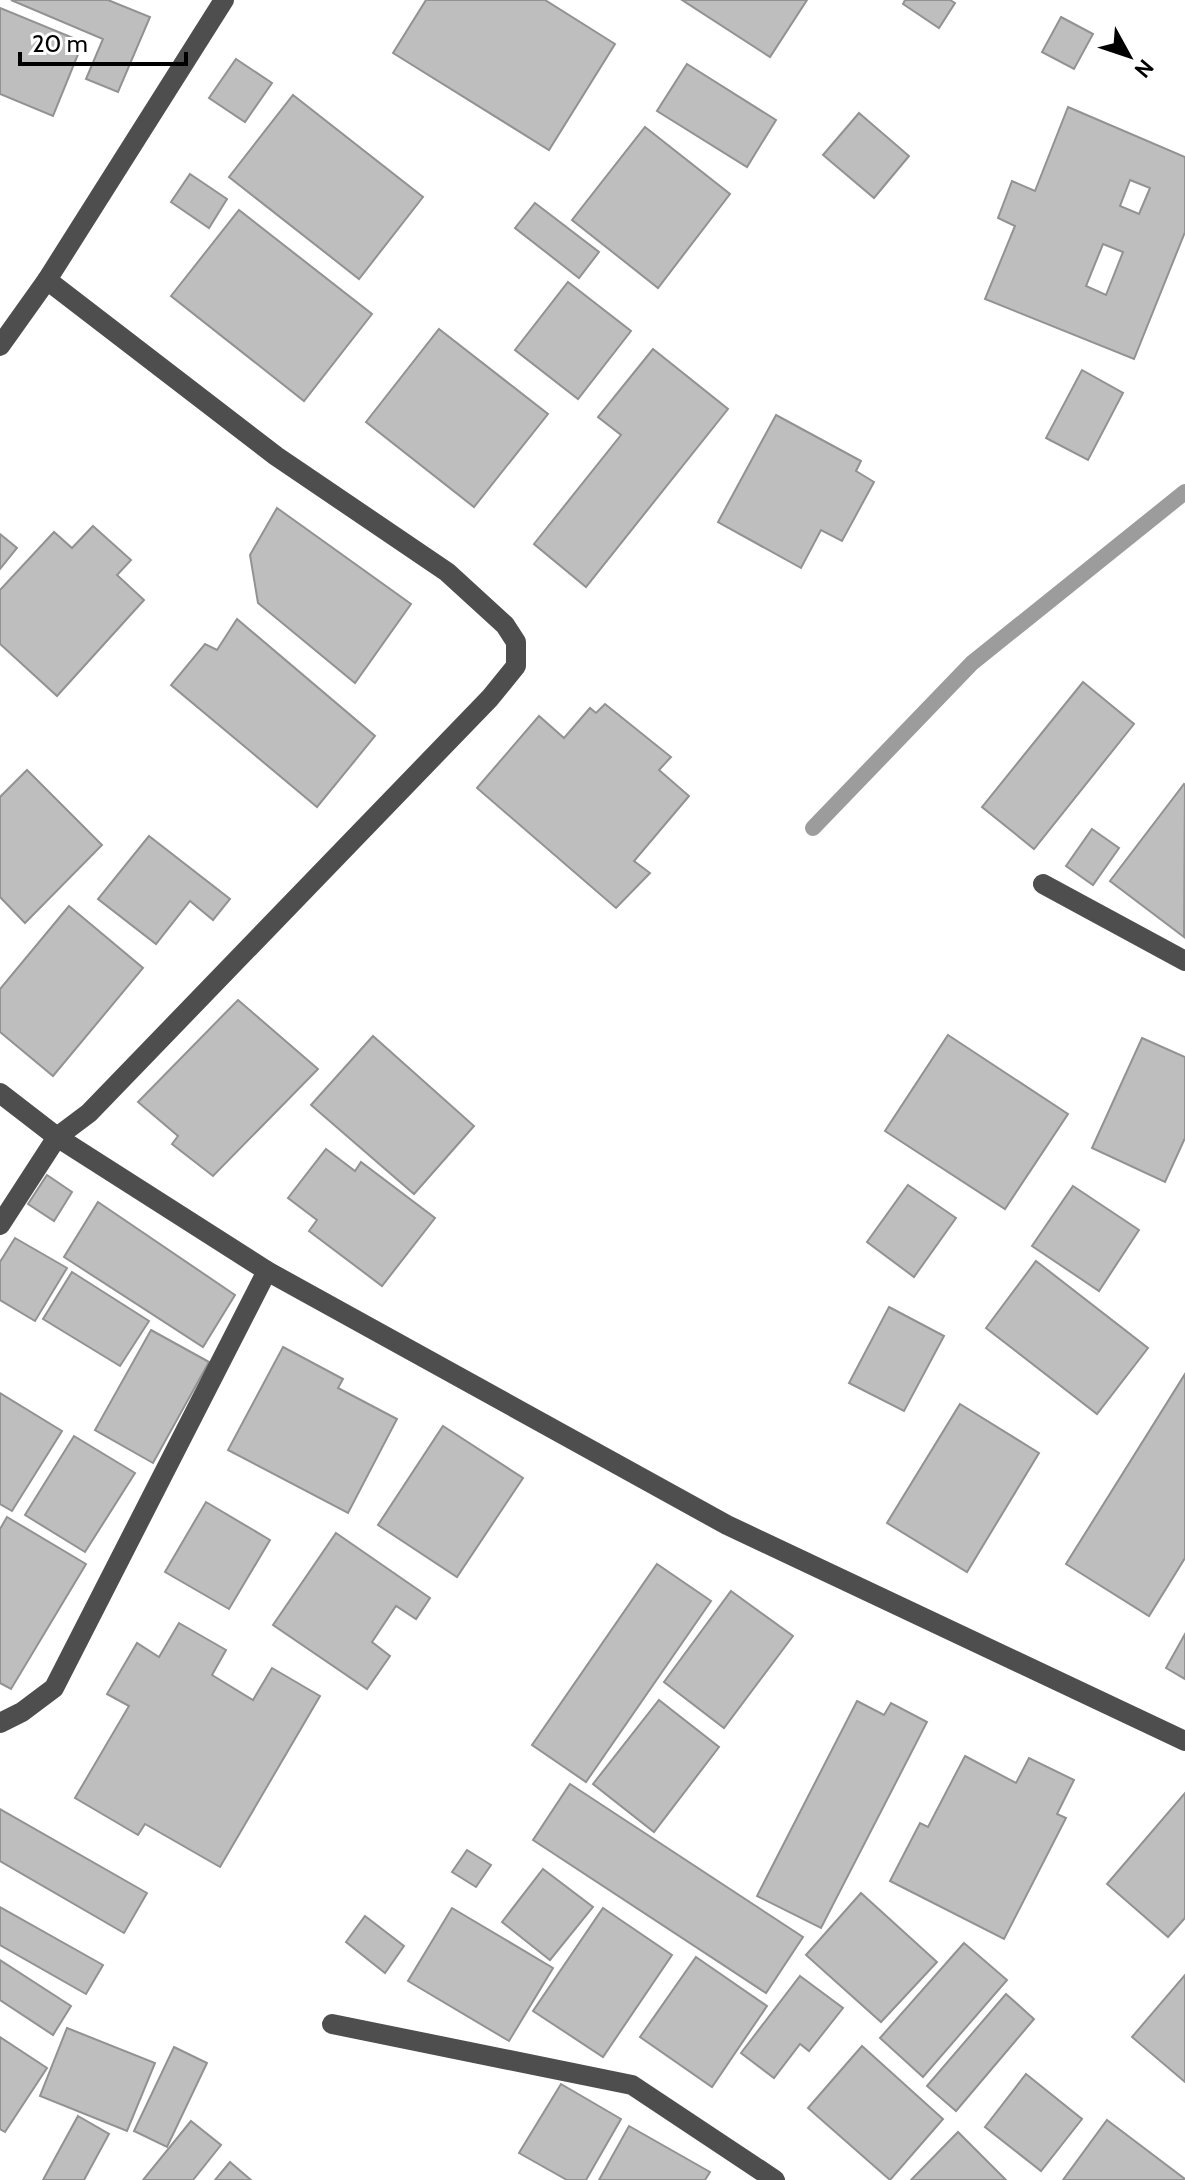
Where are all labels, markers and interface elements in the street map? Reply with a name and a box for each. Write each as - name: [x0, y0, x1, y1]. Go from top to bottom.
- scale bar: [20, 16, 186, 66]
- north arrow: [1089, 16, 1169, 96]
- text: 20 m: [32, 29, 88, 58]
- text: N: [1129, 54, 1159, 83]

